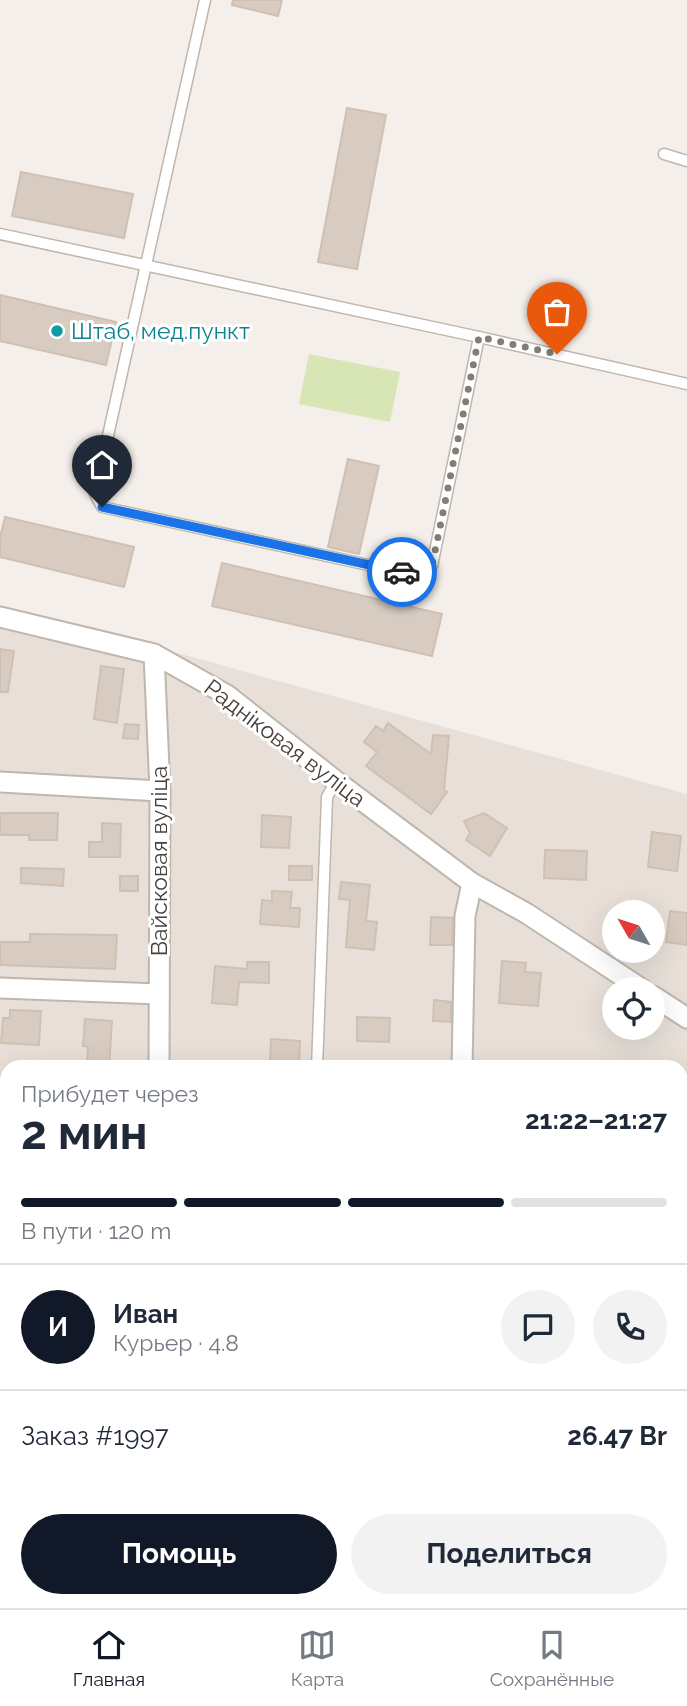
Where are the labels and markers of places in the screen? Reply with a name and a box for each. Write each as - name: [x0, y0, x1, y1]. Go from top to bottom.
- pin: [527, 282, 587, 354]
- place label: Штаб, мeд.пункт: [71, 317, 250, 344]
- marker: Штаб, мeд.пункт: [49, 323, 65, 339]
- pin: [72, 435, 132, 507]

